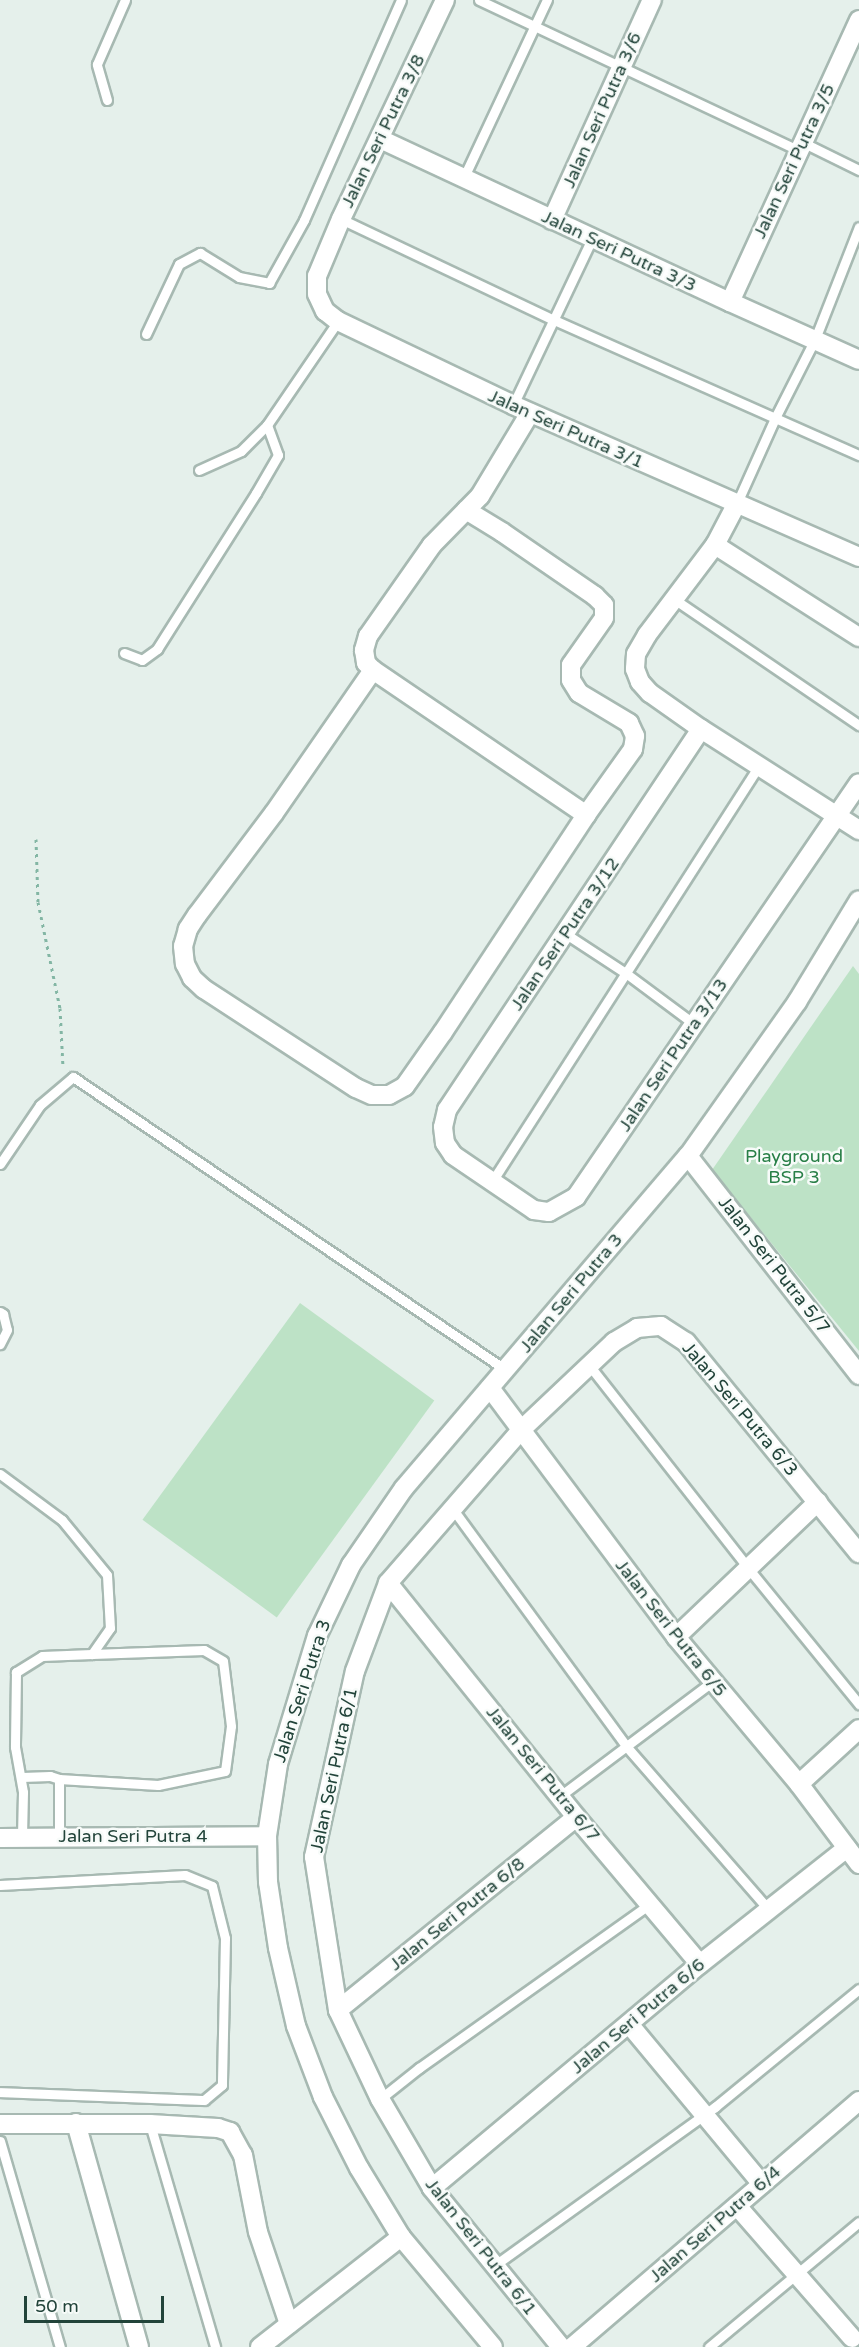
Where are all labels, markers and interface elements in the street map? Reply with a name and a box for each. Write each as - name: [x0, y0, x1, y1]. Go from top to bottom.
- street label: Jalan Seri Putra 3/6: [558, 29, 646, 191]
- street label: Jalan Seri Putra 3/8: [337, 51, 429, 211]
- street label: Jalan Seri Putra 3/5: [749, 80, 839, 242]
- street label: Jalan Seri Putra 3/3: [538, 206, 700, 296]
- street label: Jalan Seri Putra 3/1: [485, 385, 647, 473]
- street label: Jalan Seri Putra 3/12: [506, 854, 624, 1014]
- street label: Jalan Seri Putra 3/13: [614, 975, 732, 1135]
- park label: Playground BSP 3: [745, 1146, 843, 1188]
- street label: Jalan Seri Putra 5/7: [714, 1192, 834, 1338]
- street label: Jalan Seri Putra 3: [515, 1229, 627, 1357]
- street label: Jalan Seri Putra 6/3: [678, 1338, 802, 1480]
- street label: Jalan Seri Putra 6/5: [611, 1555, 731, 1701]
- street label: Jalan Seri Putra 3: [269, 1617, 335, 1765]
- street label: Jalan Seri Putra 6/1: [306, 1686, 362, 1854]
- street label: Jalan Seri Putra 6/7: [482, 1702, 604, 1846]
- street label: Jalan Seri Putra 4: [59, 1825, 207, 1847]
- street label: Jalan Seri Putra 6/8: [385, 1853, 529, 1975]
- street label: Jalan Seri Putra 6/6: [567, 1954, 709, 2078]
- street label: Jalan Seri Putra 6/4: [645, 2161, 785, 2287]
- street label: Jalan Seri Putra 6/1: [421, 2174, 541, 2320]
- scale bar: [27, 2284, 166, 2322]
- text: 50 m: [35, 2295, 79, 2317]

